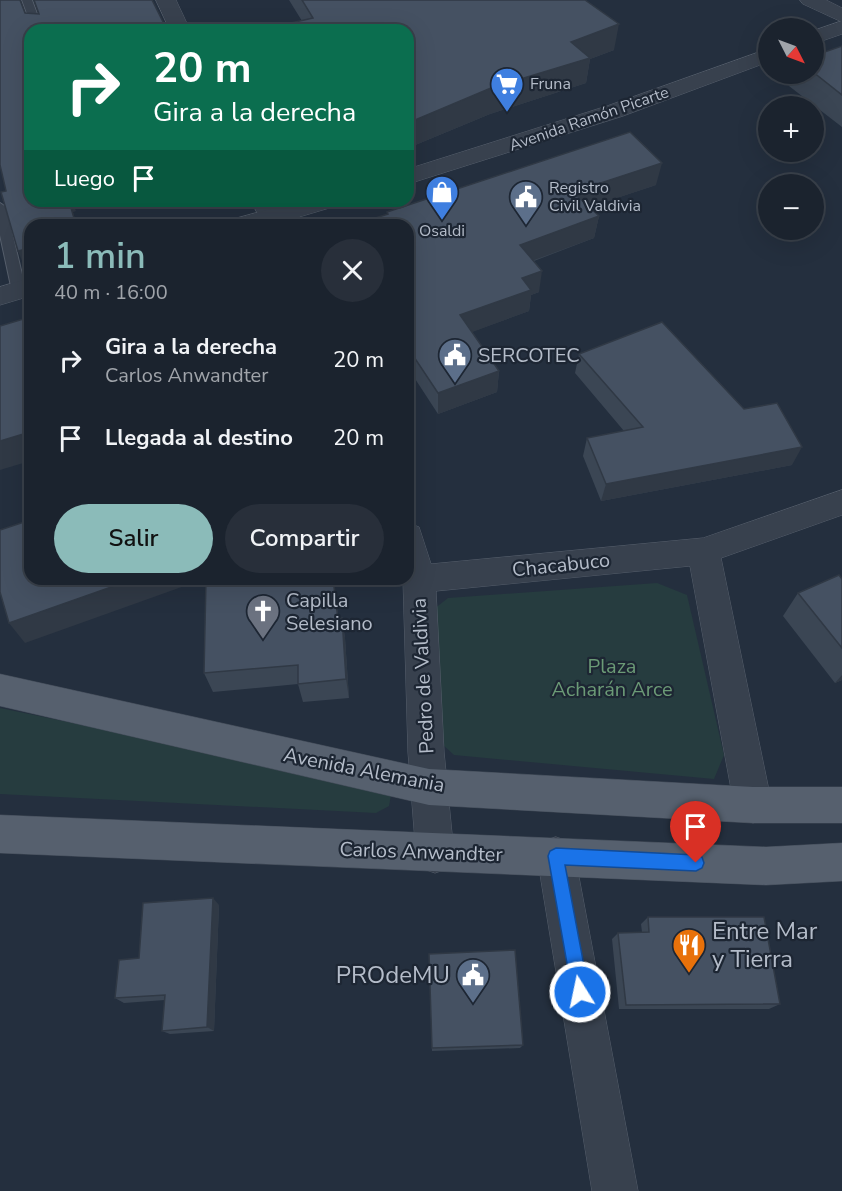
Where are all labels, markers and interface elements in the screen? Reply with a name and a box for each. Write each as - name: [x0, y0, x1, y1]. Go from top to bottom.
- north arrow: [758, 18, 824, 84]
- map controls: [758, 18, 824, 240]
- text: 20 m: [153, 40, 252, 97]
- icon: right: [54, 48, 132, 126]
- supermarket icon: Fruna: [489, 66, 525, 113]
- place label: Fruna: [530, 73, 571, 95]
- street label: Avenida Ramón Picarte: [506, 81, 672, 157]
- text: Gira a la derecha: [153, 94, 356, 131]
- button: +: [758, 96, 824, 162]
- icon: arrive: [127, 162, 160, 195]
- text: Luego: [54, 164, 115, 194]
- shop icon: Osaldi: [424, 174, 460, 221]
- button: −: [758, 174, 824, 240]
- place label: Registro Civil Valdivia: [549, 177, 641, 217]
- public building icon: Registro Civil Valdivia: [508, 179, 544, 226]
- place label: Osaldi: [419, 220, 465, 242]
- text: 1 min: [54, 232, 146, 281]
- button: close: [321, 239, 384, 302]
- text: 40 m · 16:00: [54, 279, 168, 306]
- text: Gira a la derecha: [105, 332, 277, 362]
- public building icon: SERCOTEC: [437, 337, 473, 384]
- place label: SERCOTEC: [478, 342, 580, 369]
- icon: right: [54, 344, 87, 377]
- text: 20 m: [333, 345, 384, 375]
- text: Carlos Anwandter: [105, 362, 268, 389]
- icon: arrive: [54, 422, 87, 455]
- text: Llegada al destino: [105, 423, 293, 453]
- text: 20 m: [333, 423, 384, 453]
- button: Salir: [54, 504, 213, 573]
- button: Compartir: [225, 504, 384, 573]
- street label: Chacabuco: [511, 546, 611, 584]
- place label: Capilla Selesiano: [286, 587, 373, 637]
- church icon: Capilla Selesiano: [245, 593, 281, 640]
- street label: Pedro de Valdivia: [405, 597, 441, 755]
- park label: Plaza Acharán Arce: [551, 653, 673, 703]
- street label: Avenida Alemania: [281, 741, 447, 799]
- pin: [670, 801, 721, 863]
- icon: arrive: [679, 810, 712, 843]
- street label: Carlos Anwandter: [339, 836, 503, 868]
- place label: Entre Mar y Tierra: [712, 915, 818, 975]
- restaurant icon: Entre Mar y Tierra: [671, 927, 707, 974]
- public building icon: PROdeMU: [455, 957, 491, 1004]
- place label: PROdeMU: [336, 959, 450, 991]
- position arrow: [548, 960, 612, 1024]

